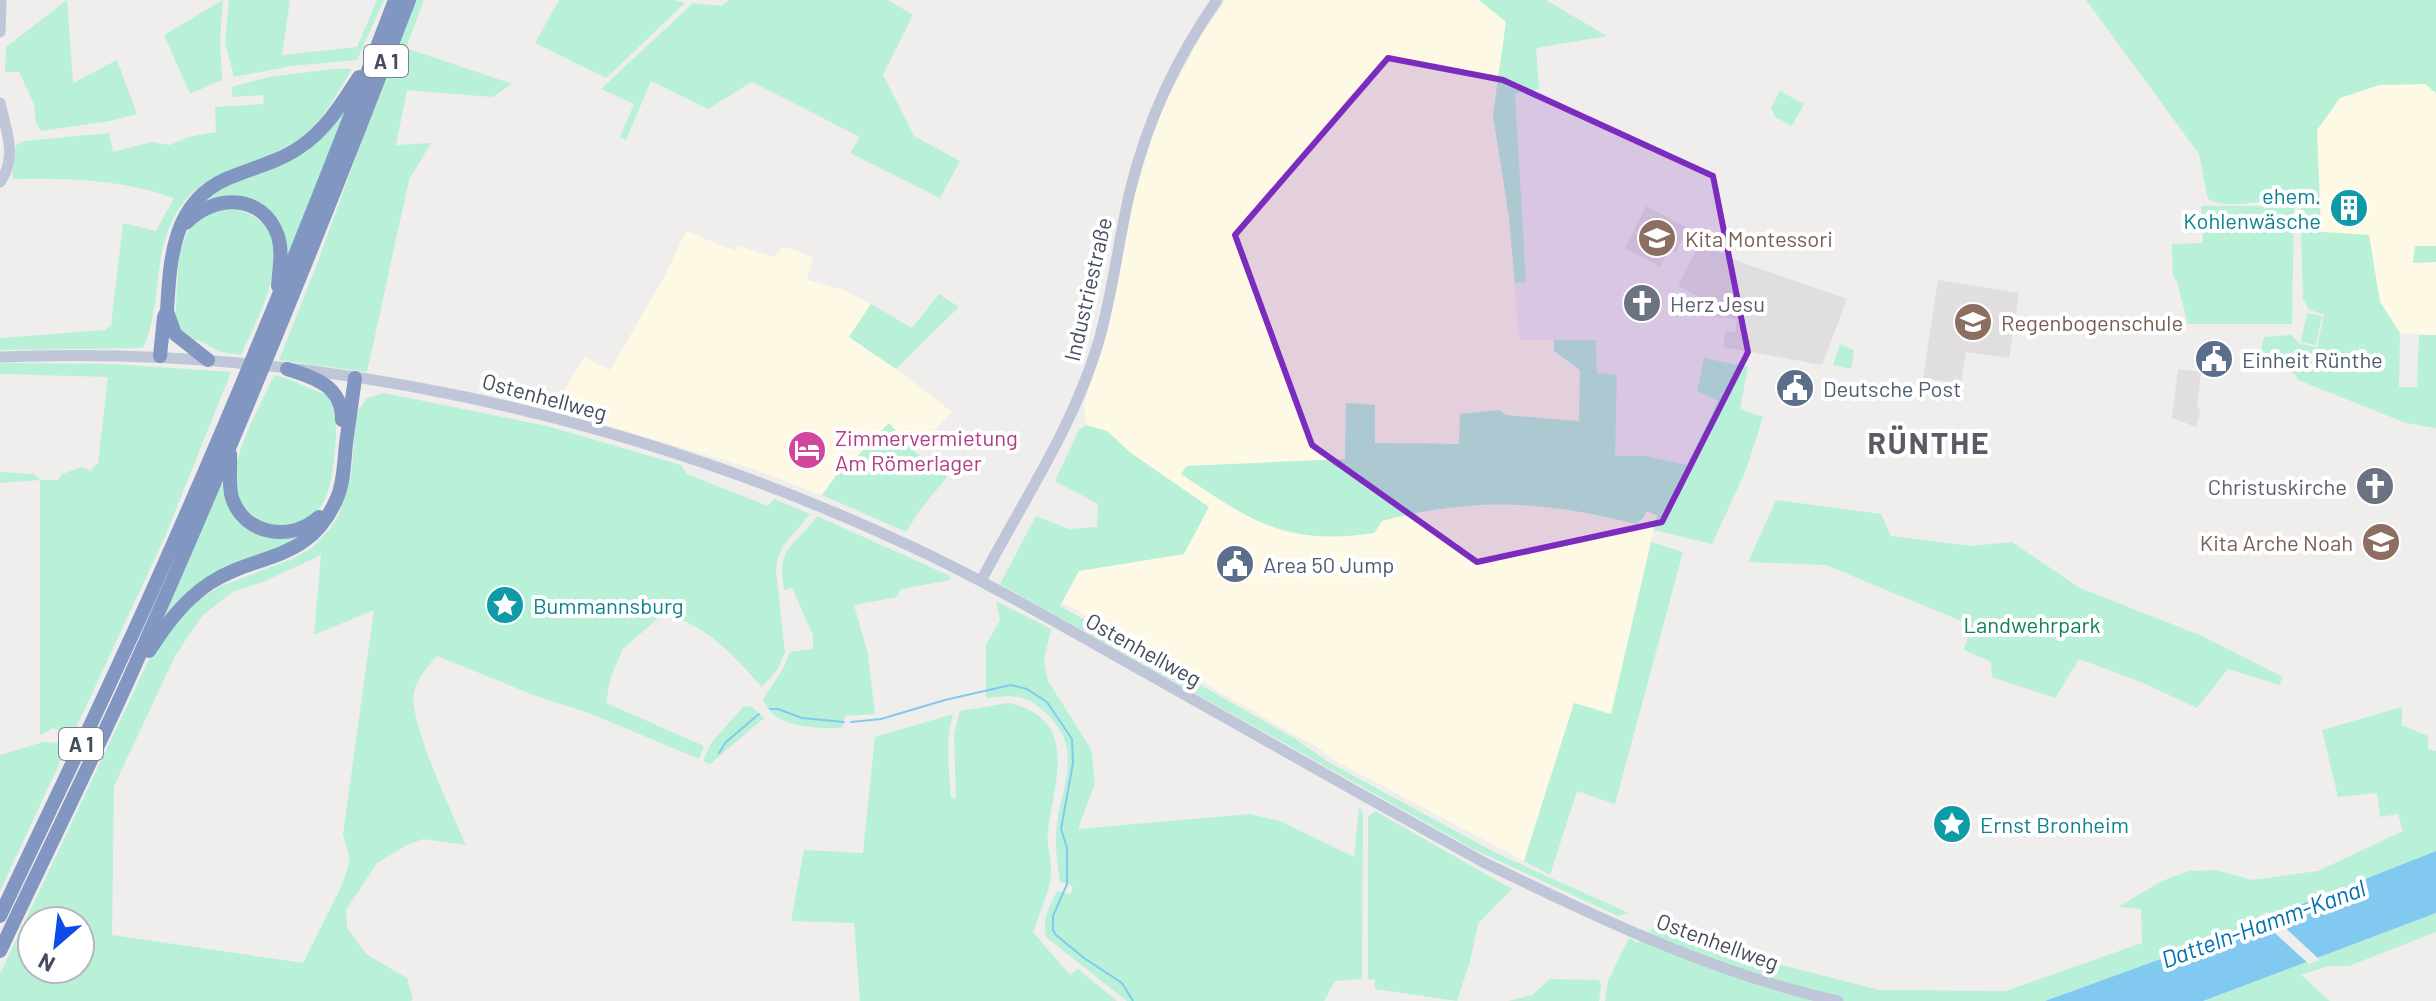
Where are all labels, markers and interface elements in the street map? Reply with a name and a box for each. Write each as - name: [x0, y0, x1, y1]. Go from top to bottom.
- road number: A 1: [364, 45, 408, 77]
- place label: ehem. Kohlenwäsche: [2183, 182, 2321, 233]
- building icon: ehem. Kohlenwäsche: [2328, 187, 2370, 229]
- street label: Industriestraße: [1058, 215, 1116, 363]
- school or university icon: Kita Montessori: [1636, 217, 1678, 259]
- place label: Kita Montessori: [1685, 225, 1833, 251]
- church icon: Herz Jesu: [1621, 282, 1663, 324]
- place label: Herz Jesu: [1670, 290, 1765, 316]
- school or university icon: Regenbogenschule: [1952, 301, 1994, 343]
- place label: Regenbogenschule: [2001, 309, 2183, 335]
- public building icon: Einheit Rünthe: [2193, 338, 2235, 380]
- place label: Einheit Rünthe: [2242, 346, 2383, 372]
- street label: Ostenhellweg: [480, 367, 610, 425]
- public building icon: Deutsche Post: [1774, 367, 1816, 409]
- place label: Deutsche Post: [1823, 375, 1961, 401]
- place label: Zimmervermietung Am Römerlager: [835, 424, 1018, 475]
- district label: RÜNTHE: [1867, 424, 1991, 460]
- hotel icon: Zimmervermietung Am Römerlager: [786, 429, 828, 471]
- church icon: Christuskirche: [2354, 465, 2396, 507]
- place label: Christuskirche: [2208, 473, 2347, 499]
- school or university icon: Kita Arche Noah: [2360, 521, 2402, 563]
- place label: Kita Arche Noah: [2200, 529, 2353, 555]
- public building icon: Area 50 Jump: [1214, 543, 1256, 585]
- place label: Area 50 Jump: [1263, 551, 1394, 577]
- place icon: Bummannsburg: [484, 584, 526, 626]
- place label: Bummannsburg: [533, 592, 684, 618]
- street label: Ostenhellweg: [1082, 607, 1206, 691]
- park label: Landwehrpark: [1964, 611, 2100, 637]
- road number: A 1: [59, 728, 103, 760]
- place icon: Ernst Bronheim: [1931, 803, 1973, 845]
- place label: Ernst Bronheim: [1980, 811, 2129, 837]
- water label: Datteln-Hamm-Kanal: [2157, 872, 2370, 973]
- north arrow: [16, 905, 96, 985]
- street label: Ostenhellweg: [1653, 907, 1783, 975]
- text: N: [34, 949, 59, 978]

